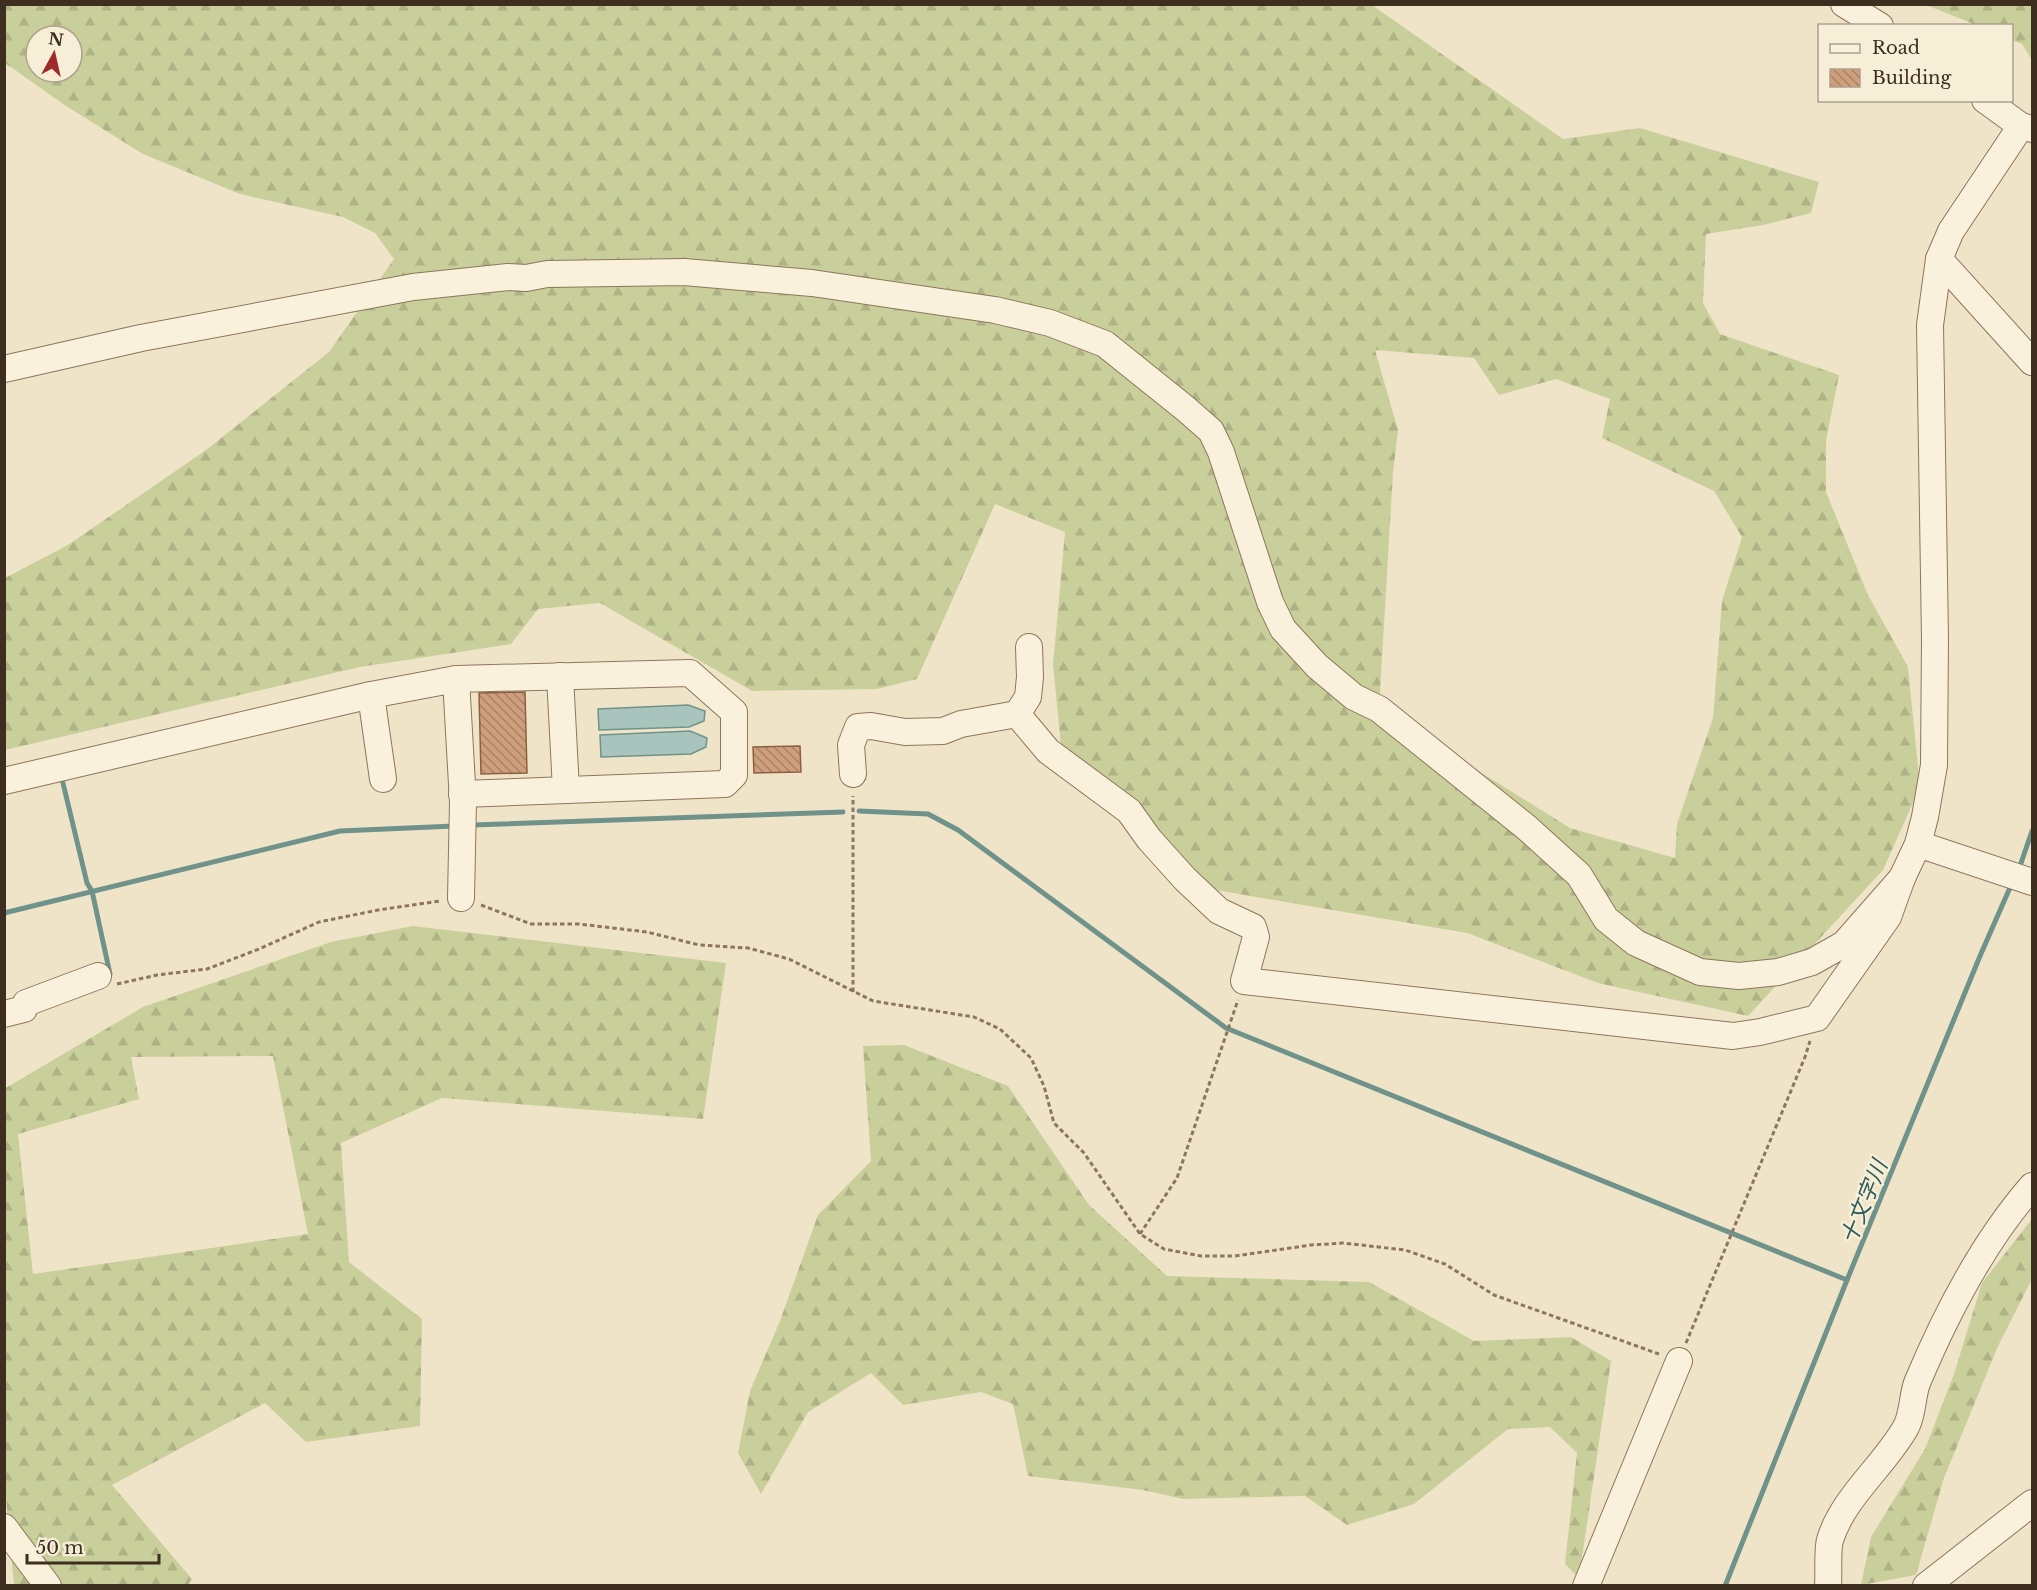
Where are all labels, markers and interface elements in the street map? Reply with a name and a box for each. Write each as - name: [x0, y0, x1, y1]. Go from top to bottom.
- north arrow: [24, 24, 84, 84]
- legend: [1818, 24, 2013, 102]
- text: N: [47, 28, 65, 50]
- text: Road: [1872, 37, 1920, 59]
- text: Building: [1872, 67, 1951, 89]
- water label: 十文字川: [1835, 1154, 1894, 1248]
- scale bar: [27, 1527, 159, 1565]
- text: 50 m: [36, 1537, 84, 1559]

